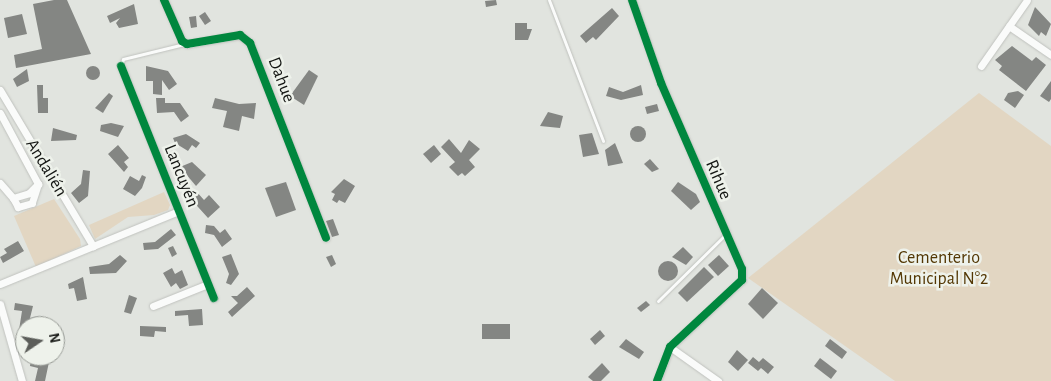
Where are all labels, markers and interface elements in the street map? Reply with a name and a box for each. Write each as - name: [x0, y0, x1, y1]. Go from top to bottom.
- street label: Dahue: [263, 54, 299, 106]
- street label: Andalién: [20, 135, 72, 201]
- street label: Lancuyén: [159, 141, 203, 211]
- street label: Rihue: [700, 157, 736, 203]
- park label: Cementerio Municipal N°2: [890, 248, 988, 290]
- north arrow: [15, 316, 65, 366]
- text: N: [46, 332, 62, 344]

